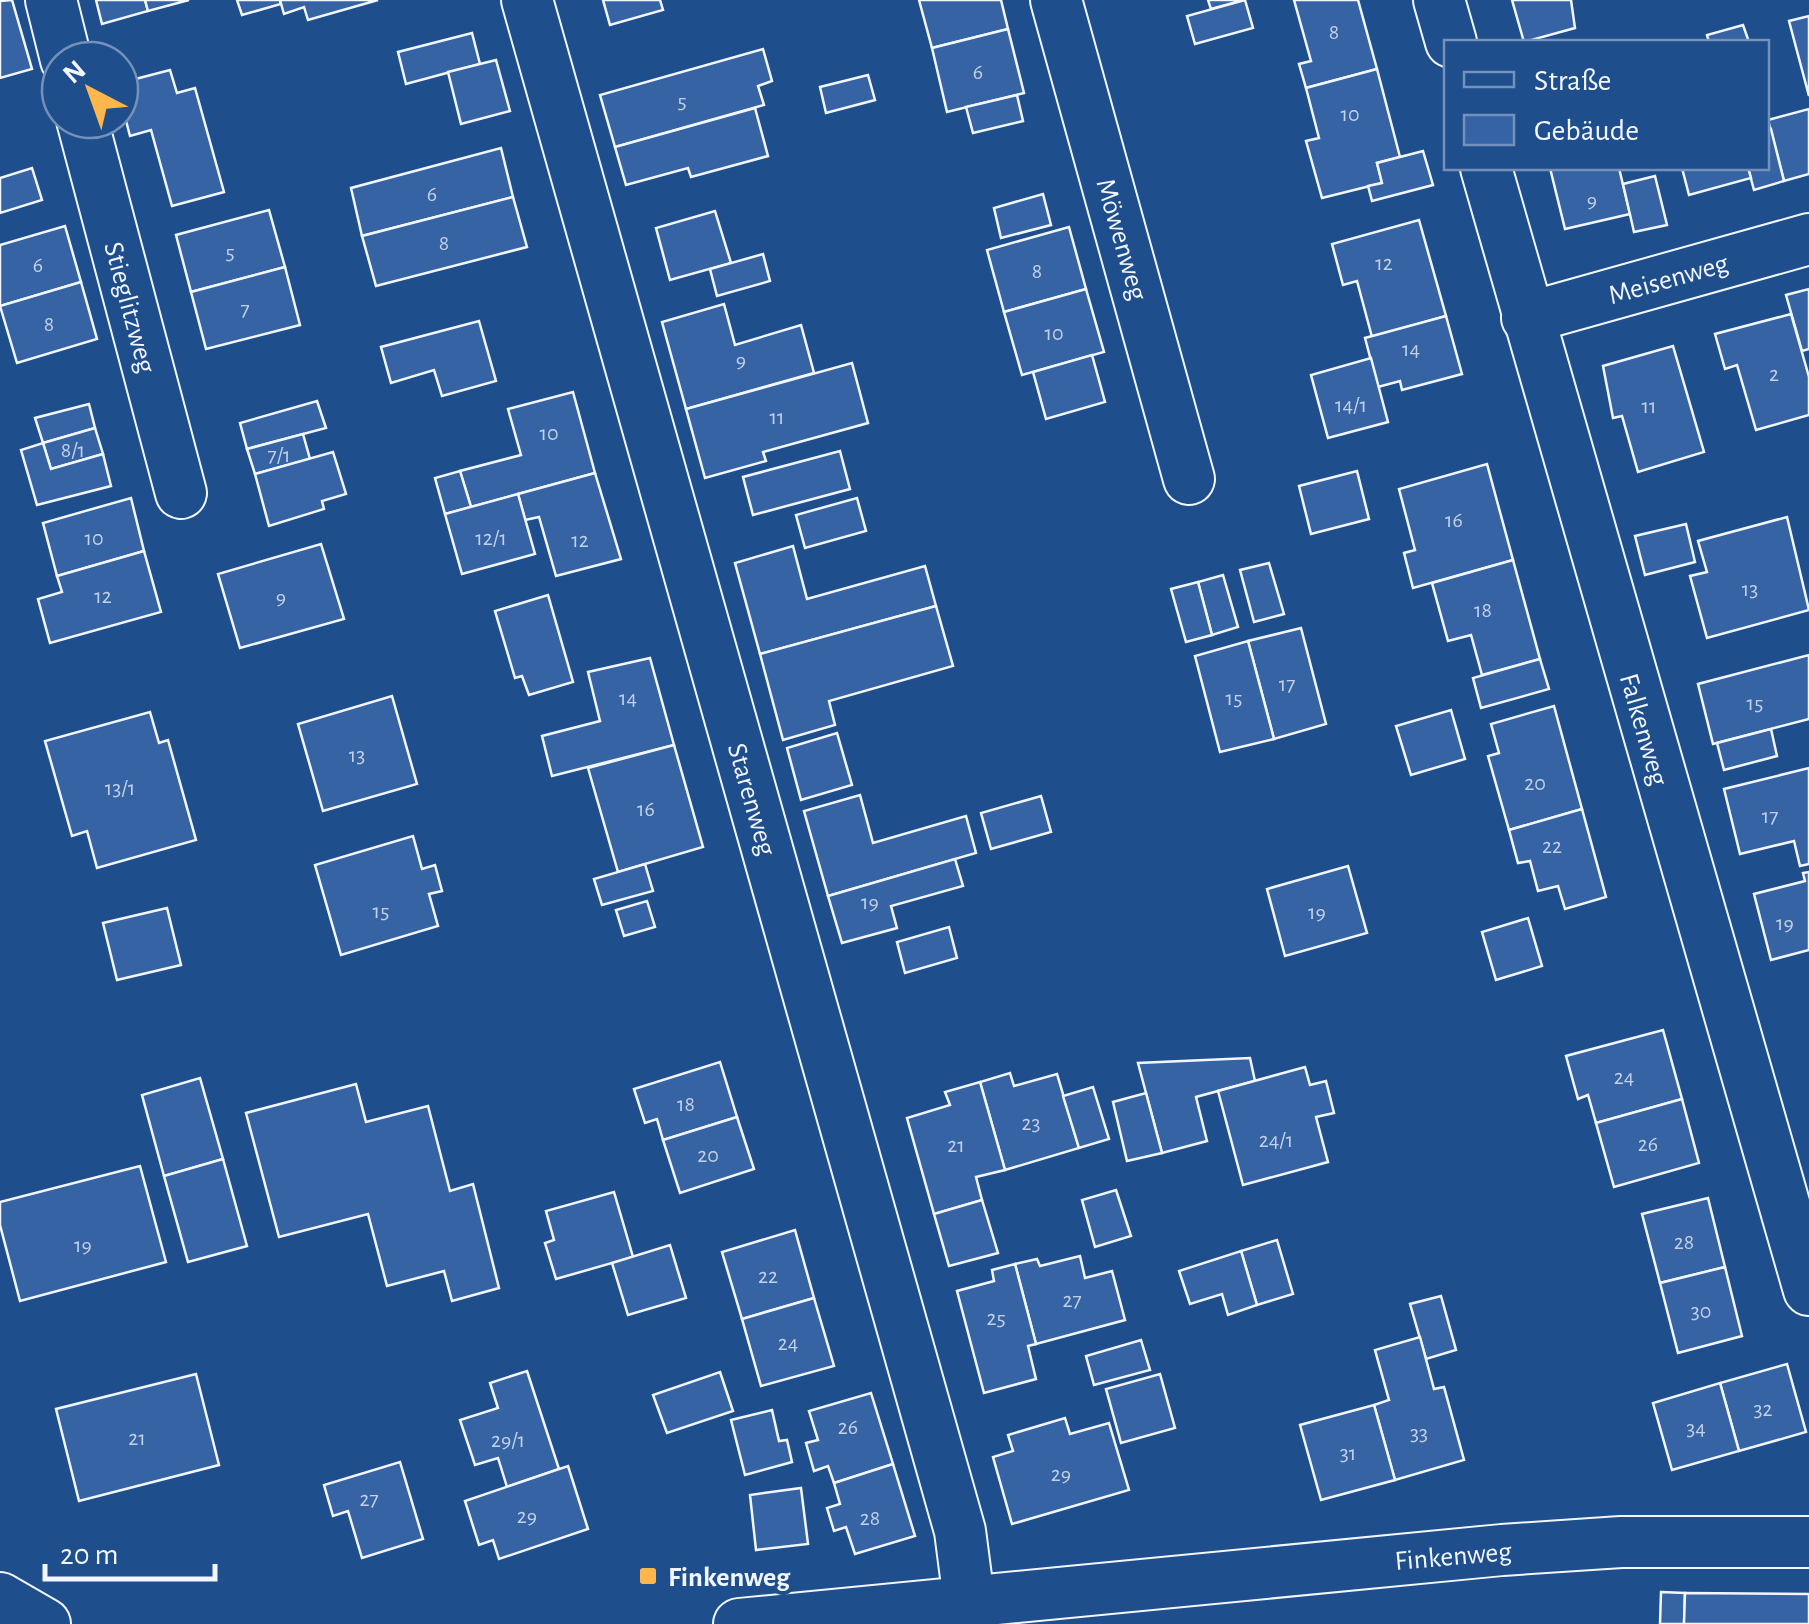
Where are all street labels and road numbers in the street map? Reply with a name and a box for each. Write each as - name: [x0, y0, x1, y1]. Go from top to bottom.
- street label: Möwenweg: [1090, 176, 1152, 304]
- street label: Stieglitzweg: [98, 239, 160, 376]
- street label: Meisenweg: [1605, 249, 1732, 310]
- street label: Falkenweg: [1614, 670, 1672, 789]
- street label: Starenweg: [722, 740, 781, 859]
- street label: Finkenweg: [1394, 1538, 1513, 1576]

